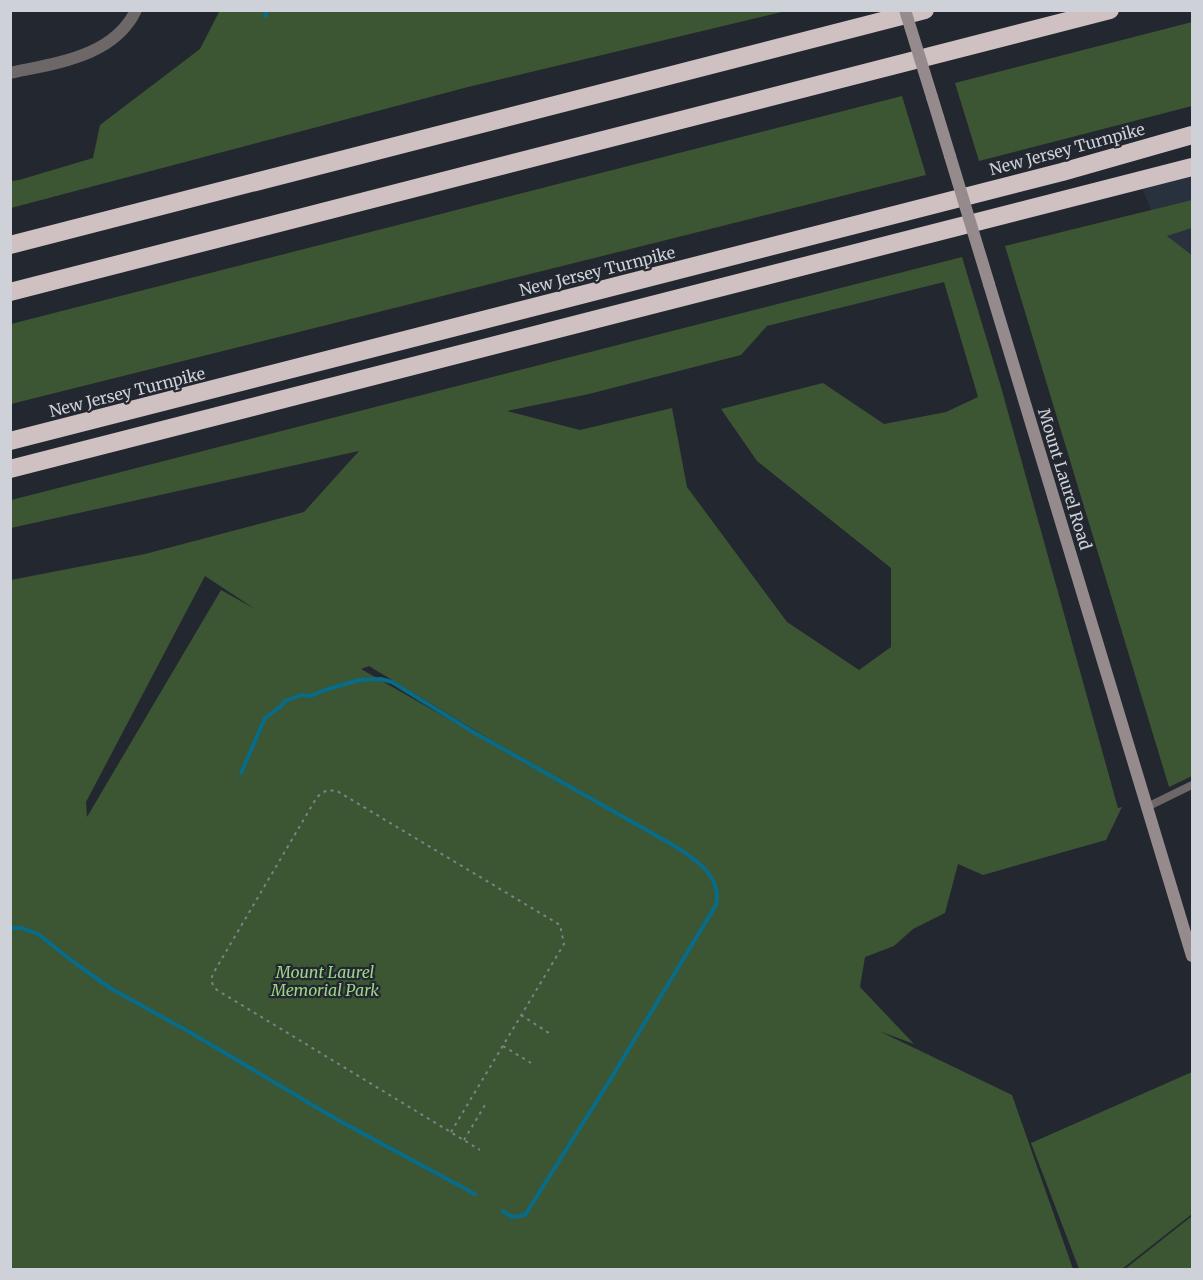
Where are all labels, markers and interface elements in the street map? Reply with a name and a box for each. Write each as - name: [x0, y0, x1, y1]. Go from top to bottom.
- street label: New Jersey Turnpike: [987, 119, 1147, 179]
- street label: New Jersey Turnpike: [517, 242, 677, 300]
- street label: New Jersey Turnpike: [47, 363, 207, 421]
- street label: Mount Laurel Road: [1034, 406, 1096, 552]
- park label: Mount Laurel Memorial Park: [270, 962, 379, 1000]

